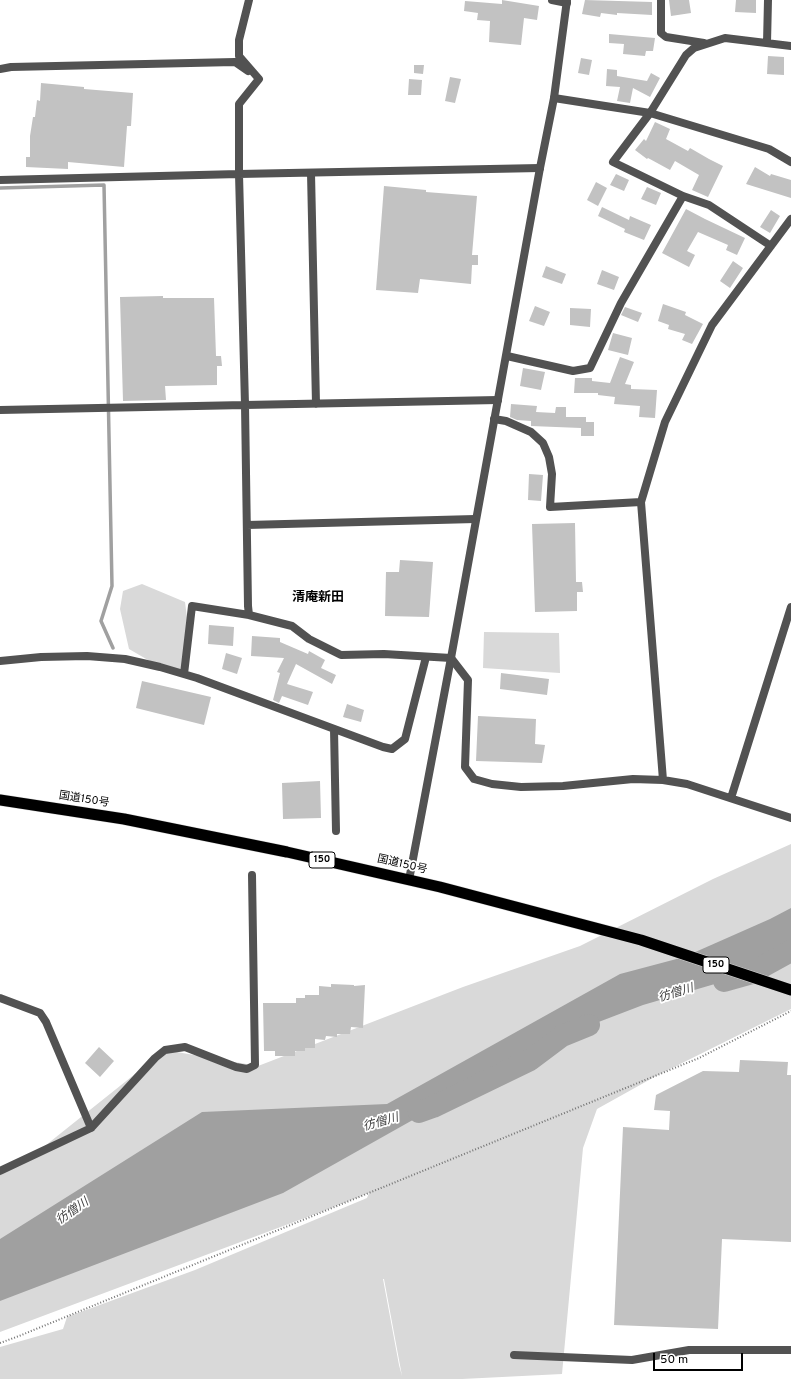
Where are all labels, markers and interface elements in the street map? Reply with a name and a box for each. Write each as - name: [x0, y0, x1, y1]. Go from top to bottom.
- district label: 清庵新田: [292, 590, 344, 606]
- street label: 国道150号: [58, 789, 110, 811]
- road number: 150: [309, 852, 335, 868]
- street label: 国道150号: [376, 853, 428, 877]
- road number: 150: [703, 957, 729, 973]
- water label: 彷僧川: [657, 982, 695, 1006]
- water label: 彷僧川: [362, 1111, 400, 1135]
- water label: 彷僧川: [54, 1196, 92, 1228]
- scale bar: [655, 1345, 745, 1371]
- text: 50 m: [660, 1352, 688, 1368]

